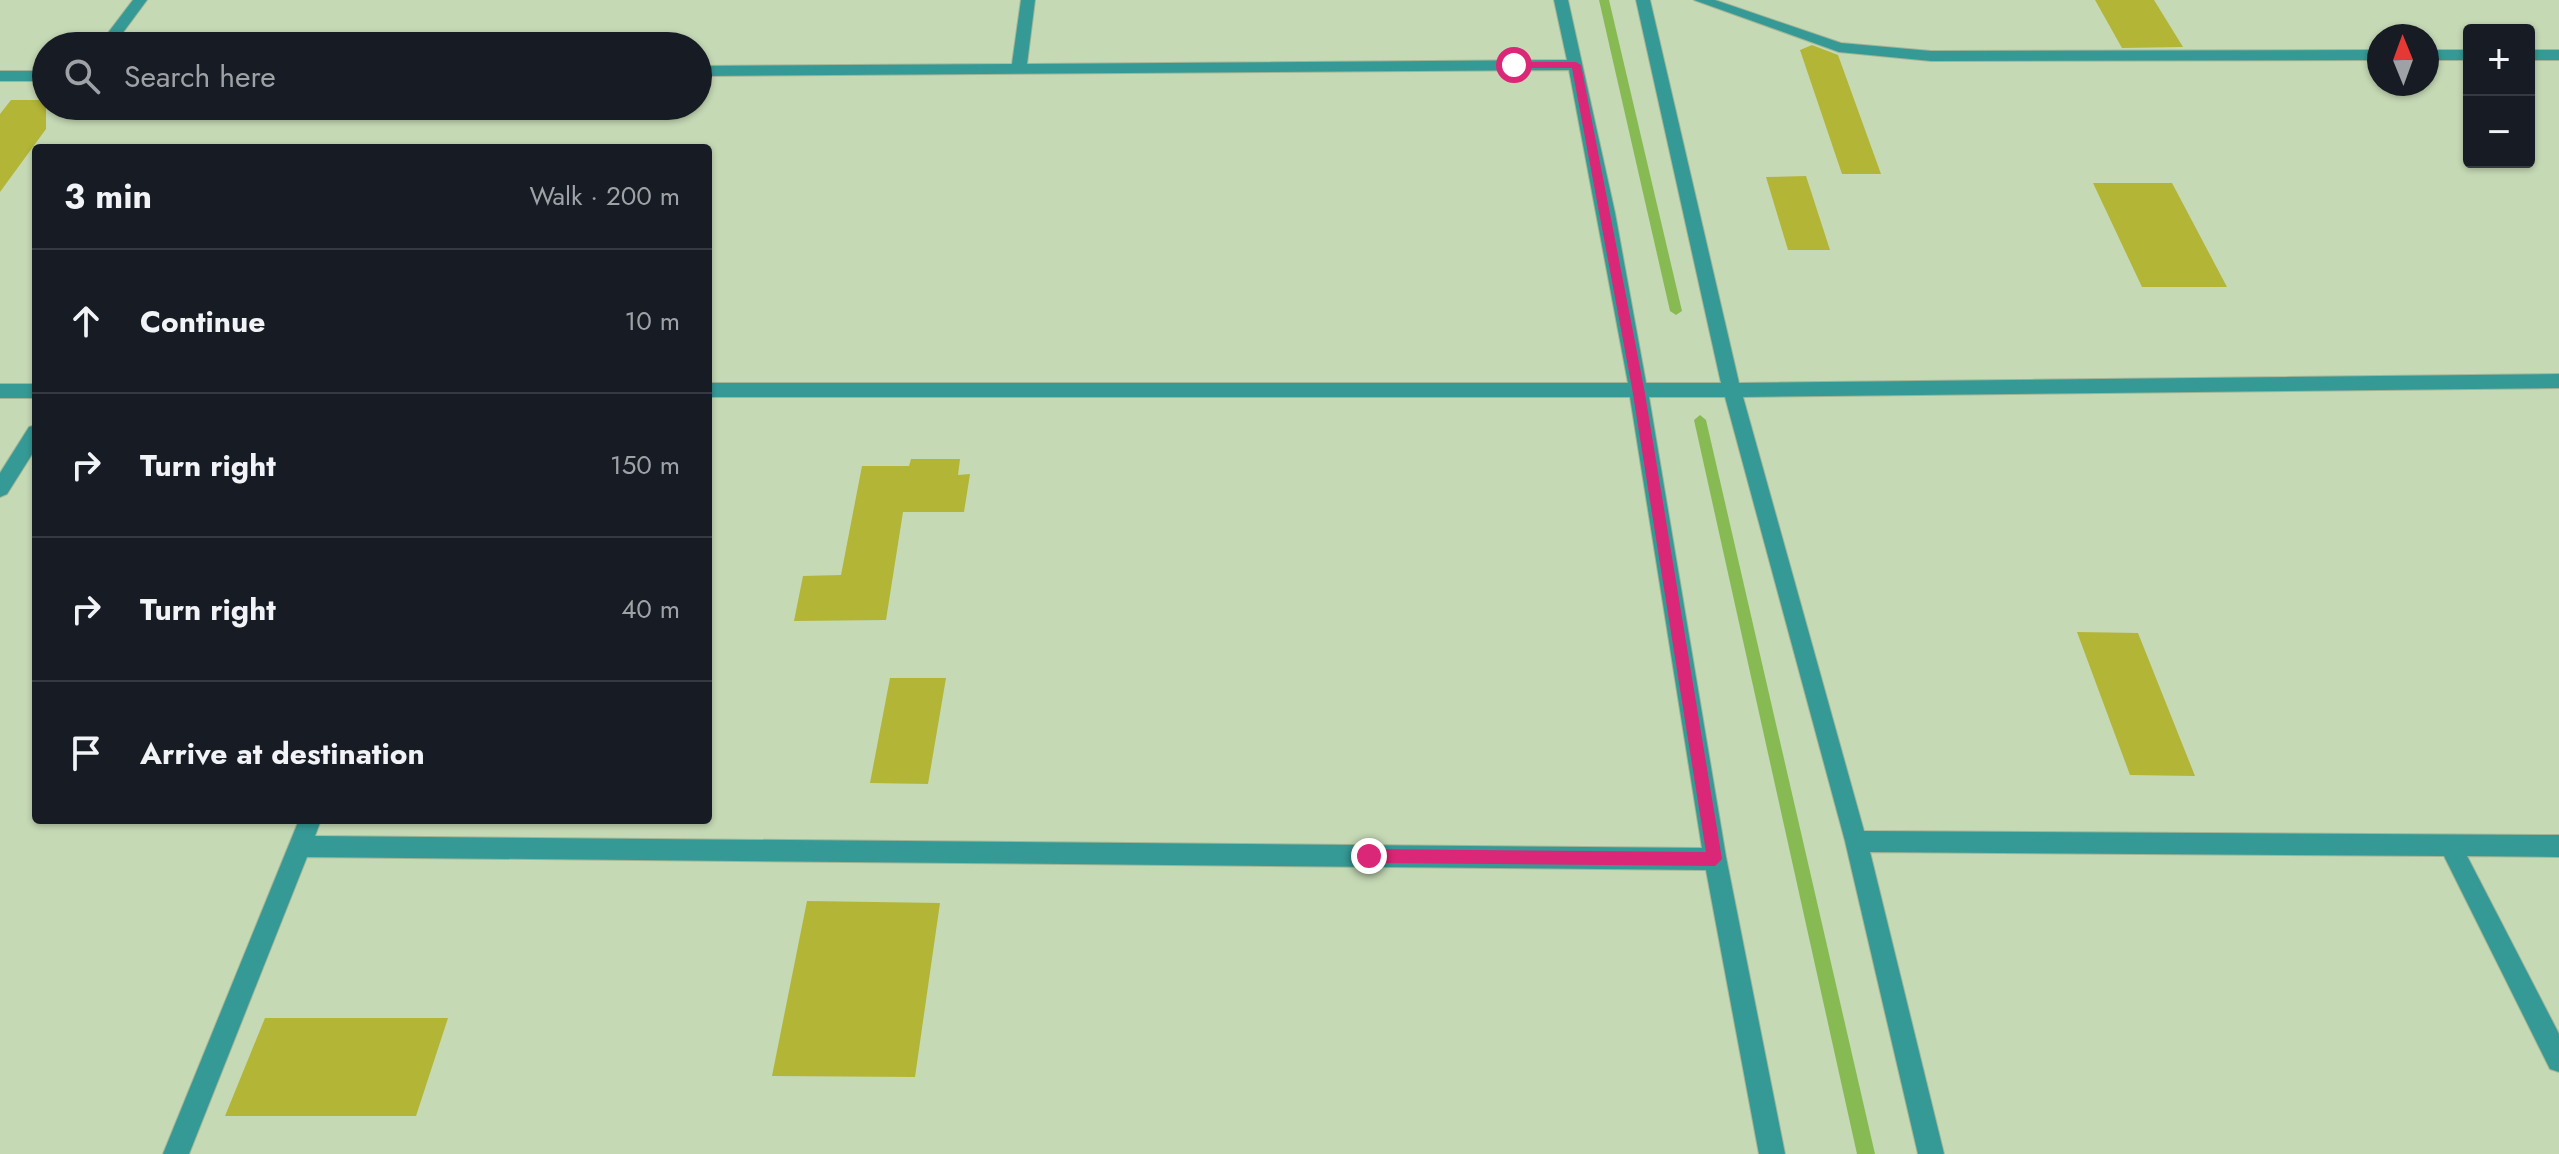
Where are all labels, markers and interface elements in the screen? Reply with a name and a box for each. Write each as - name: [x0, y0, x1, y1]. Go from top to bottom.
- north arrow: [2367, 24, 2439, 96]
- map controls: [2463, 24, 2535, 168]
- button: +: [2463, 24, 2535, 96]
- search box: [32, 32, 712, 120]
- route start: [1496, 47, 1532, 83]
- icon: search: [60, 54, 104, 98]
- text: Search here: [124, 55, 276, 98]
- button: −: [2463, 96, 2535, 168]
- text: 3 min: [64, 172, 152, 221]
- text: Walk · 200 m: [529, 177, 680, 215]
- icon: ahead: [64, 299, 108, 343]
- text: Continue: [140, 300, 266, 343]
- text: 10 m: [625, 302, 680, 340]
- icon: right: [64, 443, 108, 487]
- text: Turn right: [140, 444, 276, 487]
- text: 150 m: [610, 446, 680, 484]
- icon: right: [64, 587, 108, 631]
- text: Turn right: [140, 588, 276, 631]
- text: 40 m: [621, 590, 680, 628]
- icon: arrive: [64, 731, 108, 775]
- text: Arrive at destination: [140, 732, 425, 775]
- route end: [1351, 838, 1387, 874]

